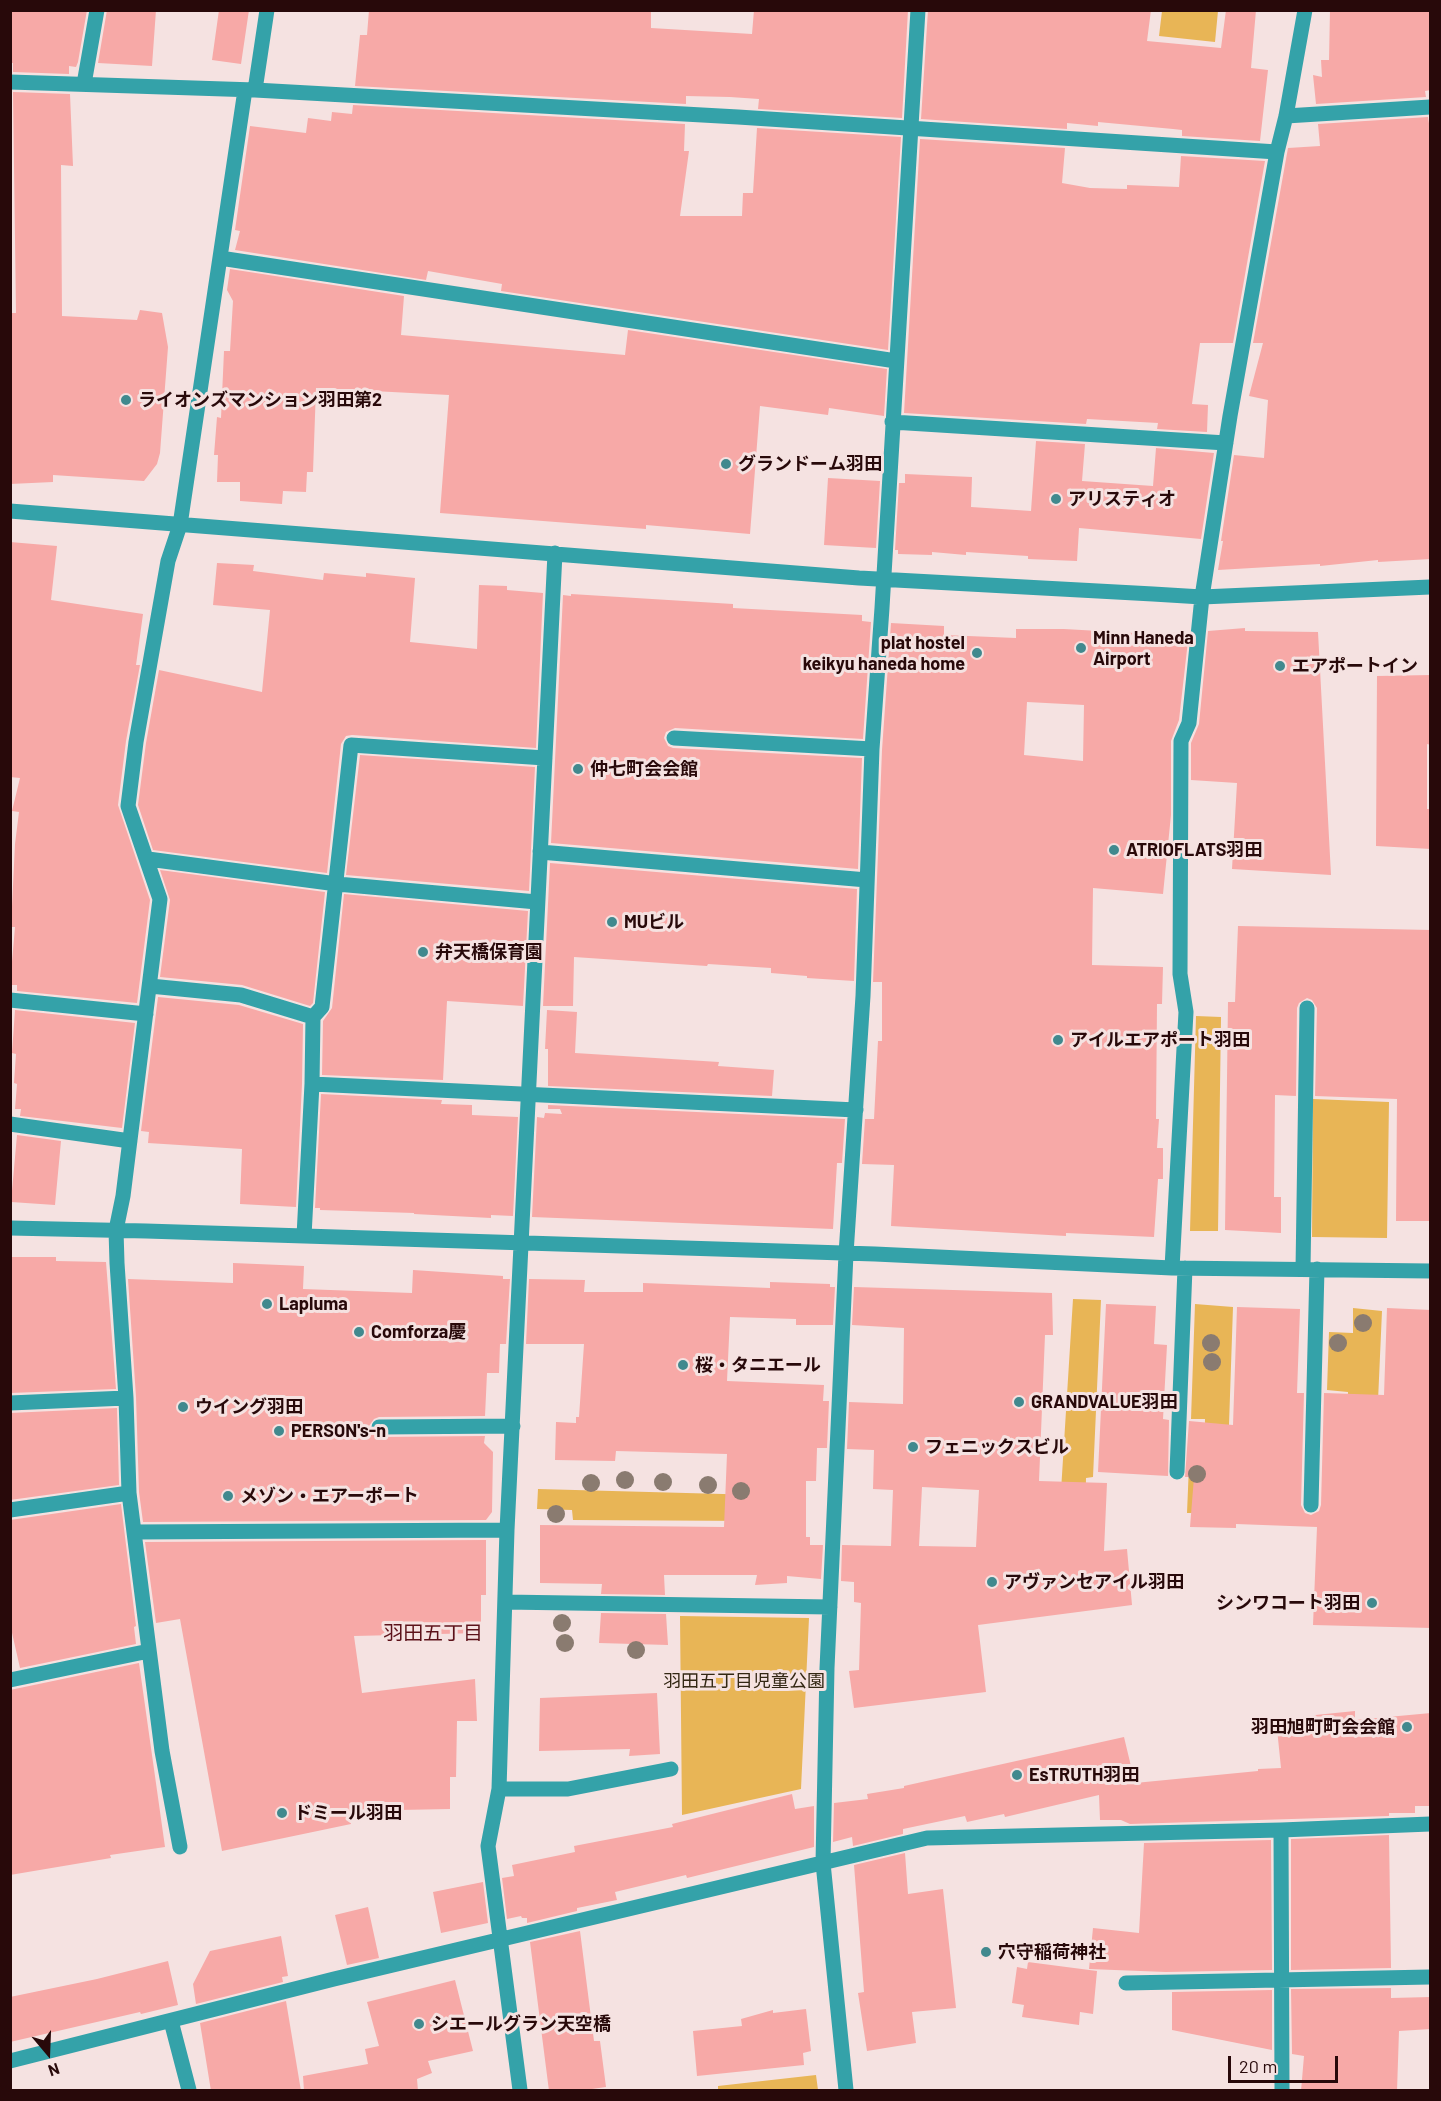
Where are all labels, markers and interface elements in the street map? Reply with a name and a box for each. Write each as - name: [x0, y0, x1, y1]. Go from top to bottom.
- place label: ライオンズマンション羽田第2: [138, 389, 382, 411]
- marker: ライオンズマンション羽田第2: [119, 393, 133, 407]
- place label: グランドーム羽田: [738, 453, 882, 475]
- marker: グランドーム羽田: [719, 457, 733, 471]
- place label: アリスティオ: [1068, 488, 1176, 510]
- marker: アリスティオ: [1049, 492, 1063, 506]
- place label: Minn Haneda Airport: [1093, 627, 1194, 670]
- place label: plat hostel keikyu haneda home: [803, 632, 965, 674]
- marker: Minn Haneda Airport: [1074, 641, 1088, 655]
- marker: plat hostel keikyu haneda home: [970, 646, 984, 660]
- place label: エアポートイン: [1292, 655, 1418, 677]
- marker: エアポートイン: [1273, 659, 1287, 673]
- place label: 仲七町会会館: [590, 758, 698, 780]
- marker: 仲七町会会館: [571, 762, 585, 776]
- place label: ATRIOFLATS羽田: [1126, 839, 1262, 861]
- marker: ATRIOFLATS羽田: [1107, 843, 1121, 857]
- place label: MUビル: [624, 911, 684, 933]
- marker: MUビル: [605, 915, 619, 929]
- place label: 弁天橋保育園: [435, 941, 543, 963]
- marker: 弁天橋保育園: [416, 945, 430, 959]
- place label: アイルエアポート羽田: [1070, 1029, 1250, 1051]
- marker: アイルエアポート羽田: [1051, 1033, 1065, 1047]
- place label: Lapluma: [279, 1293, 348, 1315]
- marker: Lapluma: [260, 1297, 274, 1311]
- place label: Comforza慶: [371, 1321, 466, 1343]
- marker: Comforza慶: [352, 1325, 366, 1339]
- place label: 桜・タニエール: [695, 1354, 821, 1376]
- marker: 桜・タニエール: [676, 1358, 690, 1372]
- place label: GRANDVALUE羽田: [1031, 1391, 1178, 1413]
- marker: GRANDVALUE羽田: [1012, 1395, 1026, 1409]
- place label: ウイング羽田: [195, 1396, 303, 1418]
- marker: ウイング羽田: [176, 1400, 190, 1414]
- place label: PERSON's-n: [291, 1420, 386, 1442]
- marker: PERSON's-n: [272, 1424, 286, 1438]
- place label: フェニックスビル: [925, 1436, 1069, 1458]
- marker: フェニックスビル: [906, 1440, 920, 1454]
- place label: メゾン・エアーポート: [240, 1485, 419, 1507]
- marker: メゾン・エアーポート: [221, 1489, 235, 1503]
- place label: アヴァンセアイル羽田: [1004, 1571, 1184, 1593]
- marker: アヴァンセアイル羽田: [985, 1575, 999, 1589]
- place label: シンワコート羽田: [1216, 1592, 1360, 1614]
- marker: シンワコート羽田: [1365, 1596, 1379, 1610]
- district label: 羽田五丁目: [383, 1621, 483, 1645]
- park label: 羽田五丁目児童公園: [663, 1670, 825, 1692]
- place label: 羽田旭町町会会館: [1251, 1716, 1395, 1738]
- marker: 羽田旭町町会会館: [1400, 1720, 1414, 1734]
- place label: EsTRUTH羽田: [1029, 1764, 1139, 1786]
- marker: EsTRUTH羽田: [1010, 1768, 1024, 1782]
- place label: ドミール羽田: [294, 1802, 402, 1824]
- marker: ドミール羽田: [275, 1806, 289, 1820]
- place label: 穴守稲荷神社: [998, 1941, 1106, 1963]
- marker: 穴守稲荷神社: [979, 1945, 993, 1959]
- place label: シエールグラン天空橋: [431, 2013, 611, 2035]
- marker: シエールグラン天空橋: [412, 2017, 426, 2031]
- north arrow: [18, 2023, 78, 2083]
- scale bar: [1231, 2044, 1340, 2082]
- text: 20 m: [1239, 2055, 1277, 2077]
- text: N: [46, 2060, 62, 2081]

